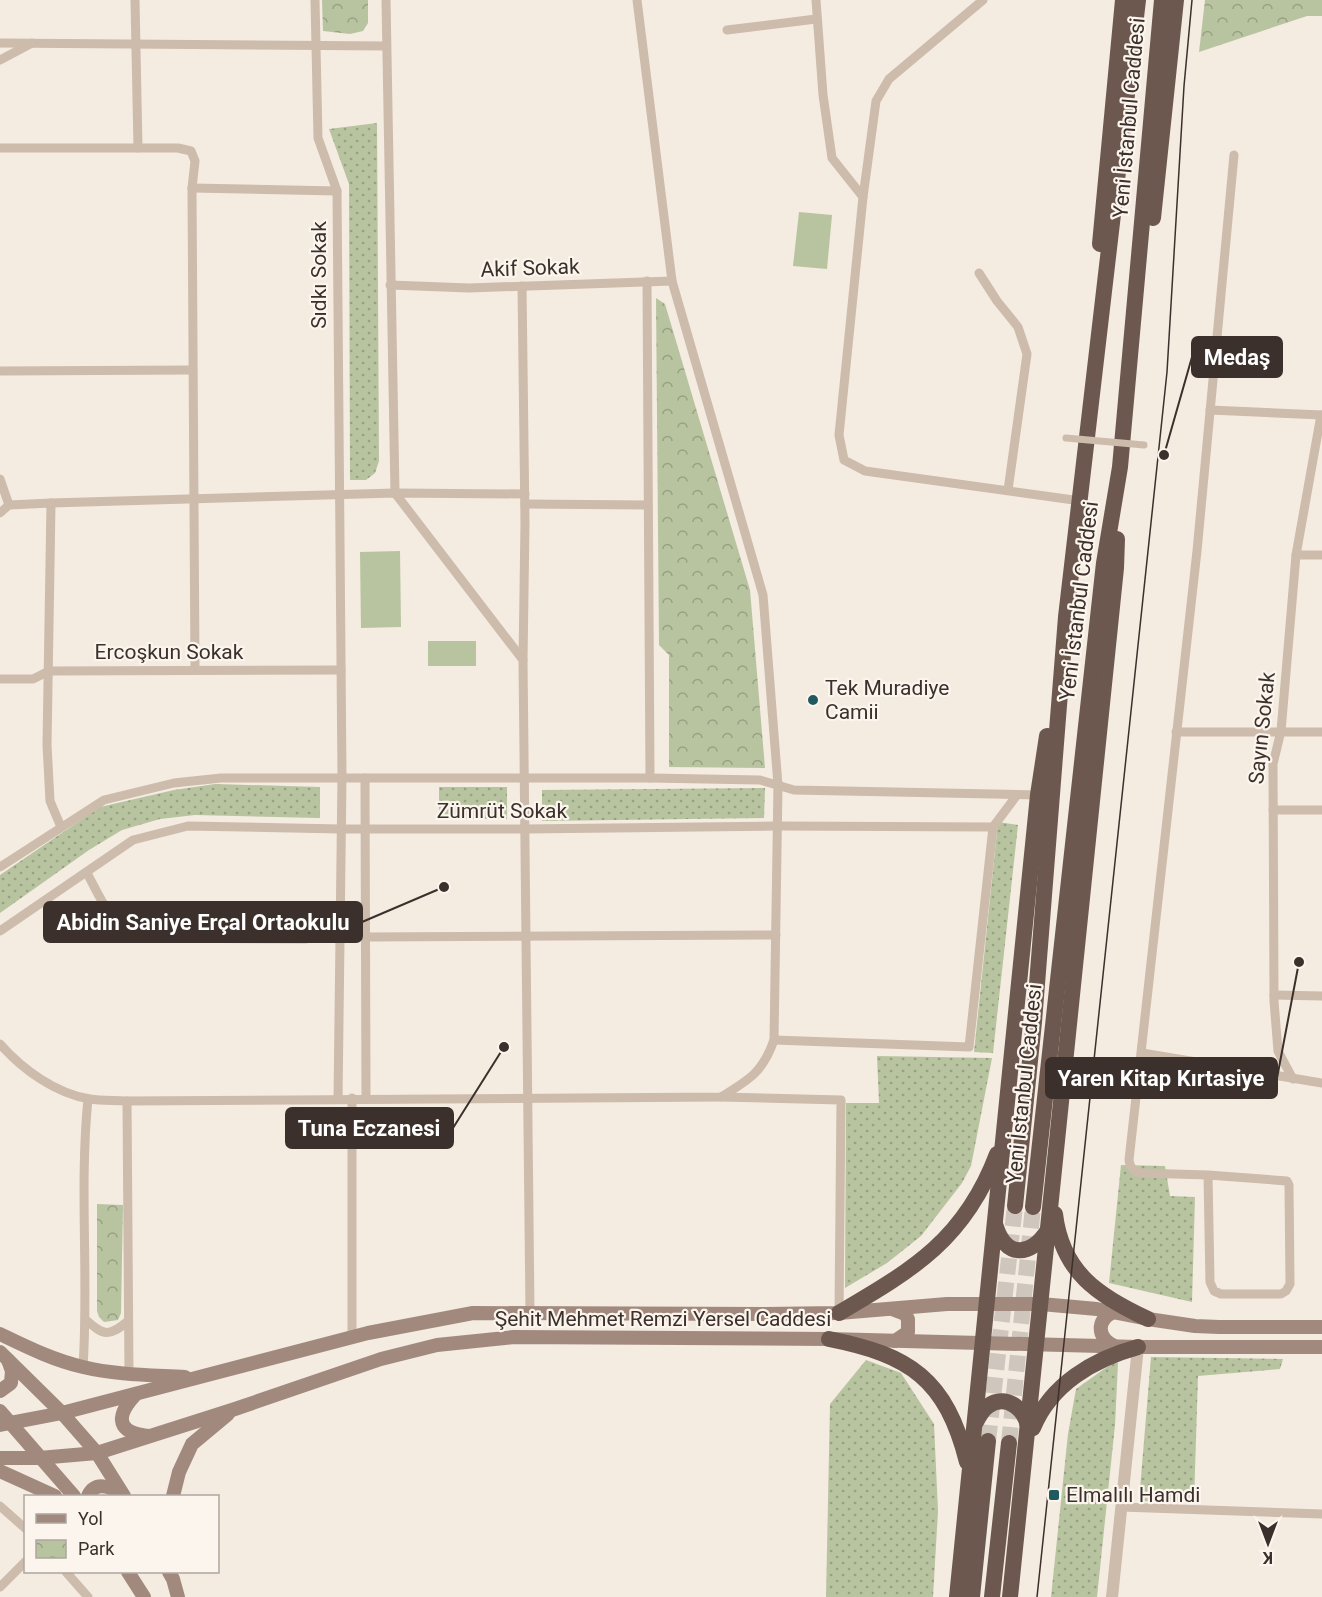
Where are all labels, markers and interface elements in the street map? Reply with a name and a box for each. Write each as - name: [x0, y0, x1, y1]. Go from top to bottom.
- street label: Yeni İstanbul Caddesi: [1108, 17, 1150, 219]
- street label: Sıdkı Sokak: [307, 221, 331, 329]
- street label: Akif Sokak: [480, 254, 580, 282]
- callout: Medaş: [1192, 337, 1282, 377]
- text: Medaş: [1204, 345, 1270, 370]
- street label: Yeni İstanbul Caddesi: [1055, 500, 1103, 702]
- street label: Ercoşkun Sokak: [95, 640, 244, 664]
- street label: Sayın Sokak: [1244, 670, 1280, 785]
- place label: Tek Muradiye Camii: [825, 676, 949, 724]
- marker: Tek Muradiye Camii: [806, 693, 820, 707]
- street label: Zümrüt Sokak: [437, 799, 568, 823]
- callout: Abidin Saniye Erçal Ortaokulu: [44, 902, 362, 942]
- text: Abidin Saniye Erçal Ortaokulu: [56, 910, 350, 935]
- street label: Yeni İstanbul Caddesi: [1002, 983, 1046, 1185]
- callout: Yaren Kitap Kırtasiye: [1046, 1058, 1277, 1098]
- text: Yaren Kitap Kırtasiye: [1058, 1066, 1265, 1091]
- callout: Tuna Eczanesi: [286, 1108, 453, 1148]
- text: Tuna Eczanesi: [298, 1116, 440, 1141]
- street label: Şehit Mehmet Remzi Yersel Caddesi: [495, 1307, 831, 1331]
- place label: Elmalılı Hamdi: [1066, 1483, 1200, 1507]
- marker: Elmalılı Hamdi: [1047, 1488, 1061, 1502]
- legend: [24, 1495, 219, 1573]
- text: Yol: [78, 1508, 103, 1529]
- north arrow: [1238, 1513, 1298, 1573]
- text: Park: [78, 1538, 115, 1559]
- text: K: [1262, 1548, 1273, 1567]

